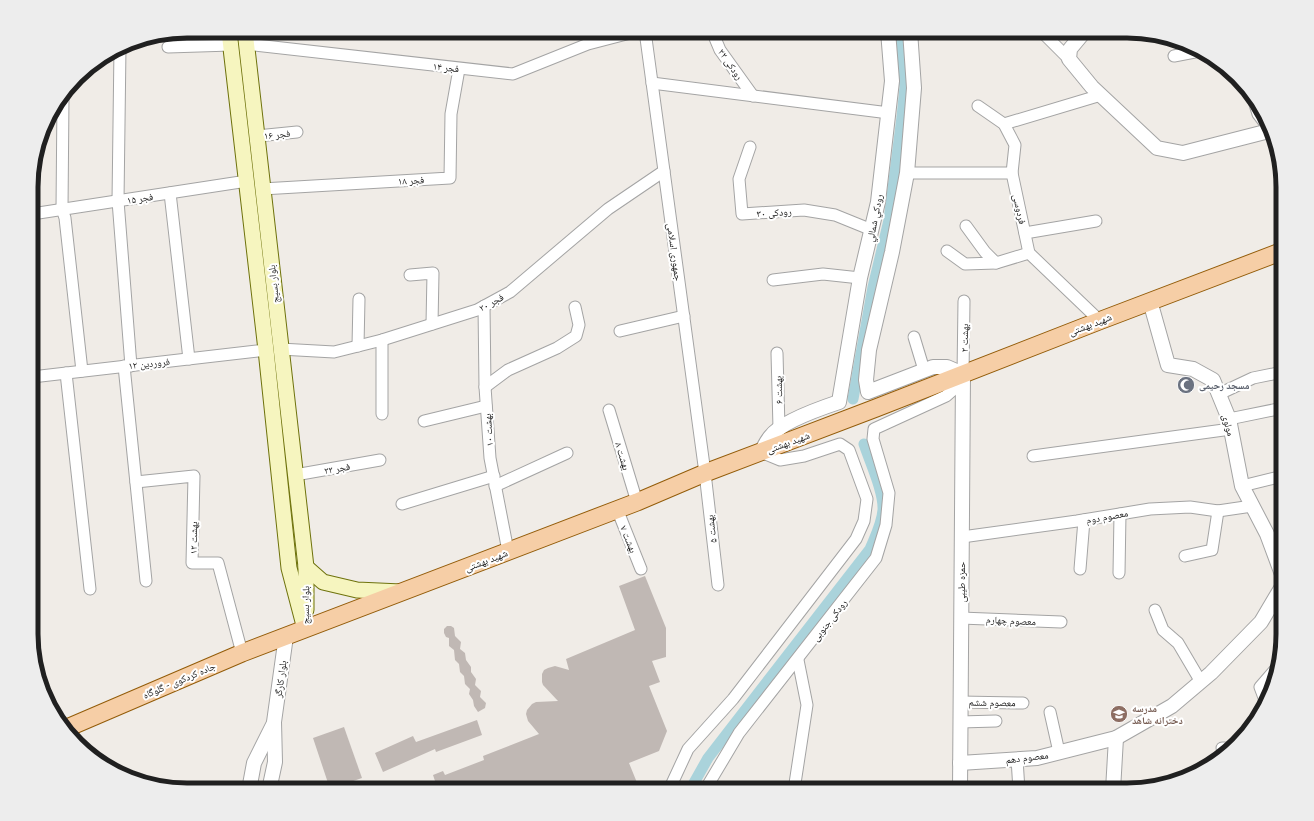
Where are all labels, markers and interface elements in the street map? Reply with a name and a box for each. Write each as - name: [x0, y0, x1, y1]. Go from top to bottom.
- street label: رودکی ۲۲: [715, 46, 746, 83]
- street label: فجر ۱۴: [432, 60, 460, 74]
- street label: فجر ۱۶: [263, 127, 291, 141]
- street label: فجر ۱۸: [397, 173, 425, 187]
- street label: فجر ۱۵: [126, 190, 154, 206]
- street label: رودکي شمالي: [863, 193, 887, 243]
- street label: فردوسی: [1010, 193, 1029, 225]
- street label: رودکی ۳۰: [756, 205, 792, 220]
- street label: جمهوری اسلامی: [664, 222, 685, 282]
- street label: بلوار بسیج: [265, 264, 282, 304]
- street label: فجر ۲۰: [477, 290, 506, 314]
- street label: شهید بهشتی: [1067, 310, 1114, 339]
- street label: بهشت ۲: [958, 323, 971, 352]
- street label: ۱۲ فروردین: [128, 355, 170, 372]
- street label: بهشت ۶: [771, 375, 785, 404]
- mosque icon: مسجد رحیمی: [1176, 375, 1196, 395]
- place label: مسجد رحیمی: [1199, 379, 1250, 392]
- street label: بهشت ۱۰: [481, 413, 495, 447]
- street label: مولوی: [1219, 413, 1238, 438]
- street label: شهید بهشتی: [765, 429, 812, 456]
- street label: بهشت ۸: [613, 441, 633, 472]
- street label: فجر ۲۲: [323, 460, 351, 476]
- street label: معصوم دوم: [1085, 506, 1130, 528]
- street label: بهشت ۵: [703, 514, 719, 544]
- street label: بهشت ۱۲: [187, 521, 200, 555]
- street label: بهشت ۷: [618, 524, 640, 555]
- street label: شهید بهشتی: [463, 546, 510, 575]
- street label: حمزه طیبی: [955, 561, 968, 603]
- street label: بلوار بسیج: [299, 585, 312, 624]
- street label: رودکی جنوبی: [809, 597, 850, 644]
- street label: معصوم چهارم: [986, 613, 1037, 629]
- street label: جاده کردکوی - گلوگاه: [141, 659, 218, 702]
- street label: بلوار کارگر: [271, 659, 289, 699]
- street label: معصوم ششم: [968, 696, 1016, 710]
- place label: مدرسه دخترانه شاهد: [1132, 702, 1183, 727]
- school or university icon: مدرسه دخترانه شاهد: [1109, 704, 1129, 724]
- street label: معصوم دهم: [1005, 748, 1050, 768]

